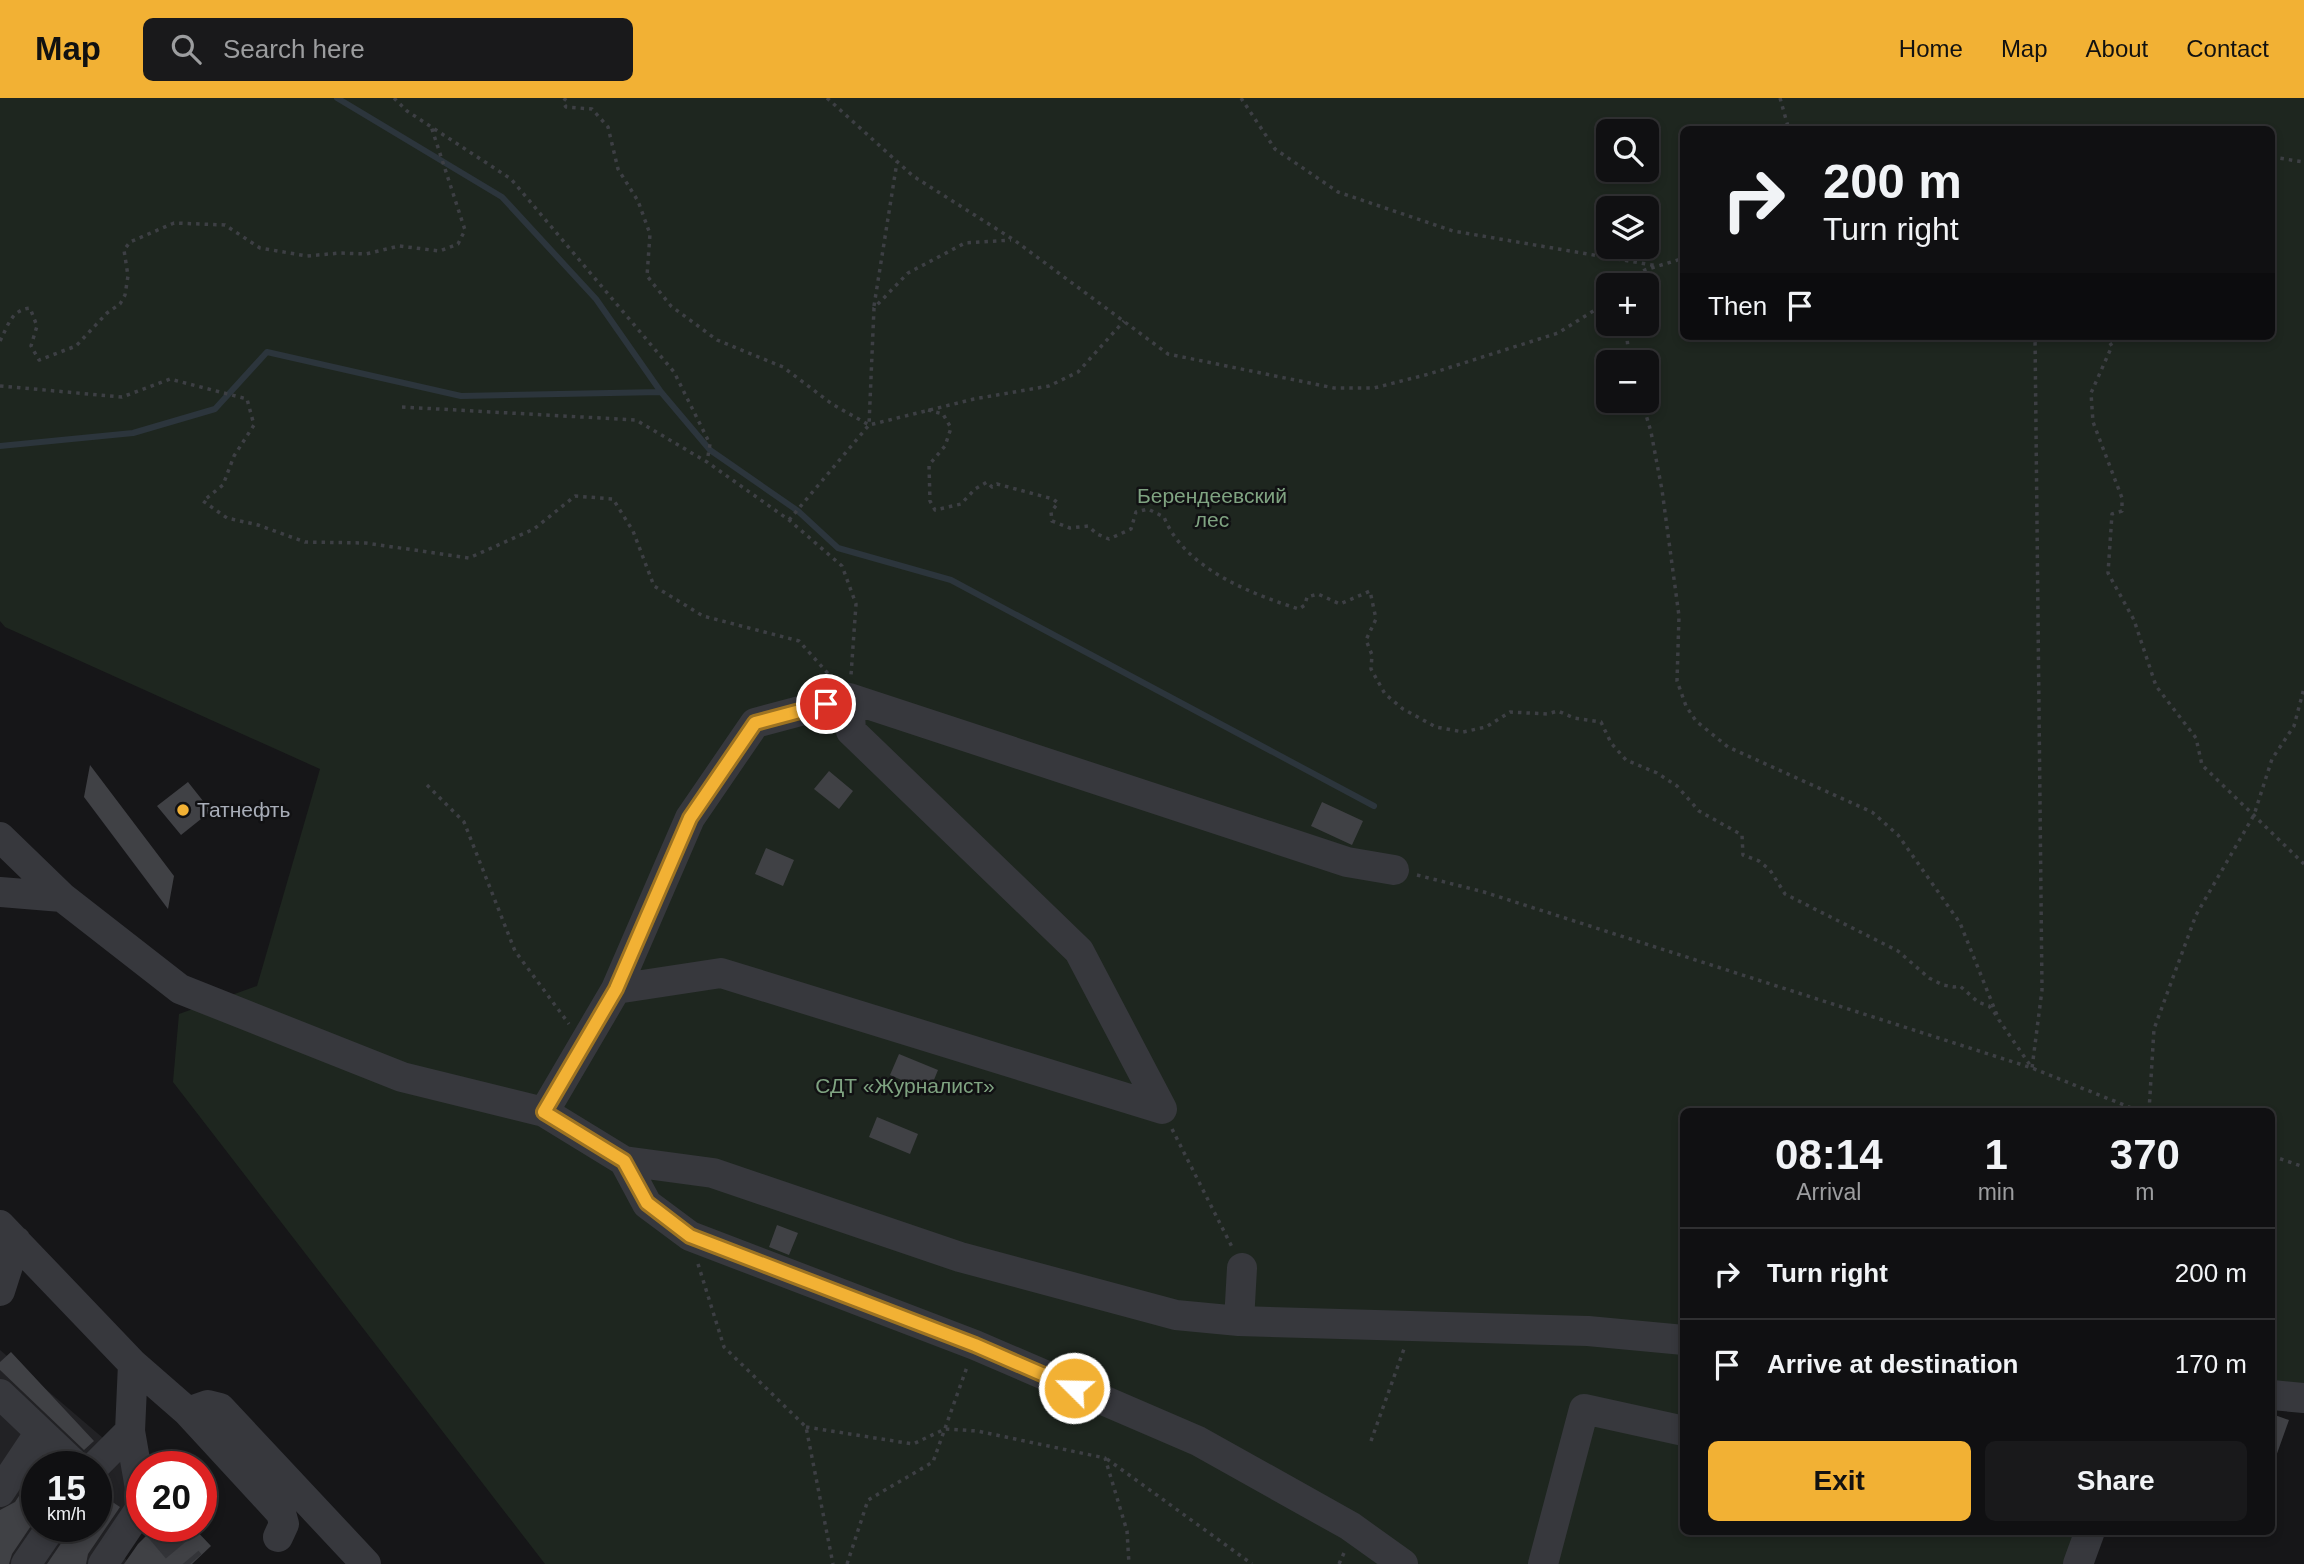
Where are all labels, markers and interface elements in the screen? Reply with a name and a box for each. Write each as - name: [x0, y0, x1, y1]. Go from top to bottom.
- search box: [143, 18, 633, 81]
- text: Map: [35, 30, 101, 67]
- icon: search: [167, 30, 205, 68]
- text: Search here: [223, 34, 365, 64]
- text: Home: [1899, 35, 1963, 62]
- text: Map: [2001, 35, 2048, 62]
- text: About: [2086, 35, 2148, 62]
- text: Contact: [2186, 35, 2269, 62]
- map controls: [1596, 119, 1659, 413]
- button: search: [1596, 119, 1659, 182]
- icon: right: [1708, 154, 1799, 245]
- text: 200 m: [1823, 154, 1962, 208]
- button: layers: [1596, 196, 1659, 259]
- text: Turn right: [1823, 211, 1959, 247]
- button: +: [1596, 273, 1659, 336]
- icon: arrive: [1781, 287, 1819, 325]
- text: Then: [1708, 291, 1767, 321]
- button: −: [1596, 350, 1659, 413]
- park label: Берендеевский лес: [1137, 484, 1287, 531]
- pin: [796, 674, 856, 734]
- icon: arrive: [807, 685, 845, 723]
- place label: Татнефть: [197, 798, 290, 821]
- marker: Татнефть: [175, 802, 191, 818]
- park label: СДТ «Журналист»: [815, 1074, 995, 1097]
- text: 08:14: [1775, 1131, 1883, 1178]
- text: 1: [1984, 1131, 2008, 1178]
- text: 370: [2110, 1131, 2180, 1178]
- text: Arrival: [1796, 1179, 1861, 1205]
- text: min: [1978, 1179, 2015, 1205]
- text: m: [2135, 1179, 2154, 1205]
- icon: right: [1708, 1255, 1746, 1293]
- text: Turn right: [1767, 1258, 1888, 1288]
- text: 200 m: [2175, 1258, 2247, 1288]
- icon: arrive: [1708, 1346, 1746, 1384]
- text: Arrive at destination: [1767, 1349, 2018, 1379]
- text: 170 m: [2175, 1349, 2247, 1379]
- position arrow: [1037, 1351, 1111, 1425]
- button: Exit: [1708, 1441, 1971, 1521]
- button: Share: [1985, 1441, 2247, 1521]
- speed limit sign: 20: [126, 1451, 217, 1542]
- text: 15: [47, 1468, 86, 1507]
- text: km/h: [47, 1504, 86, 1524]

